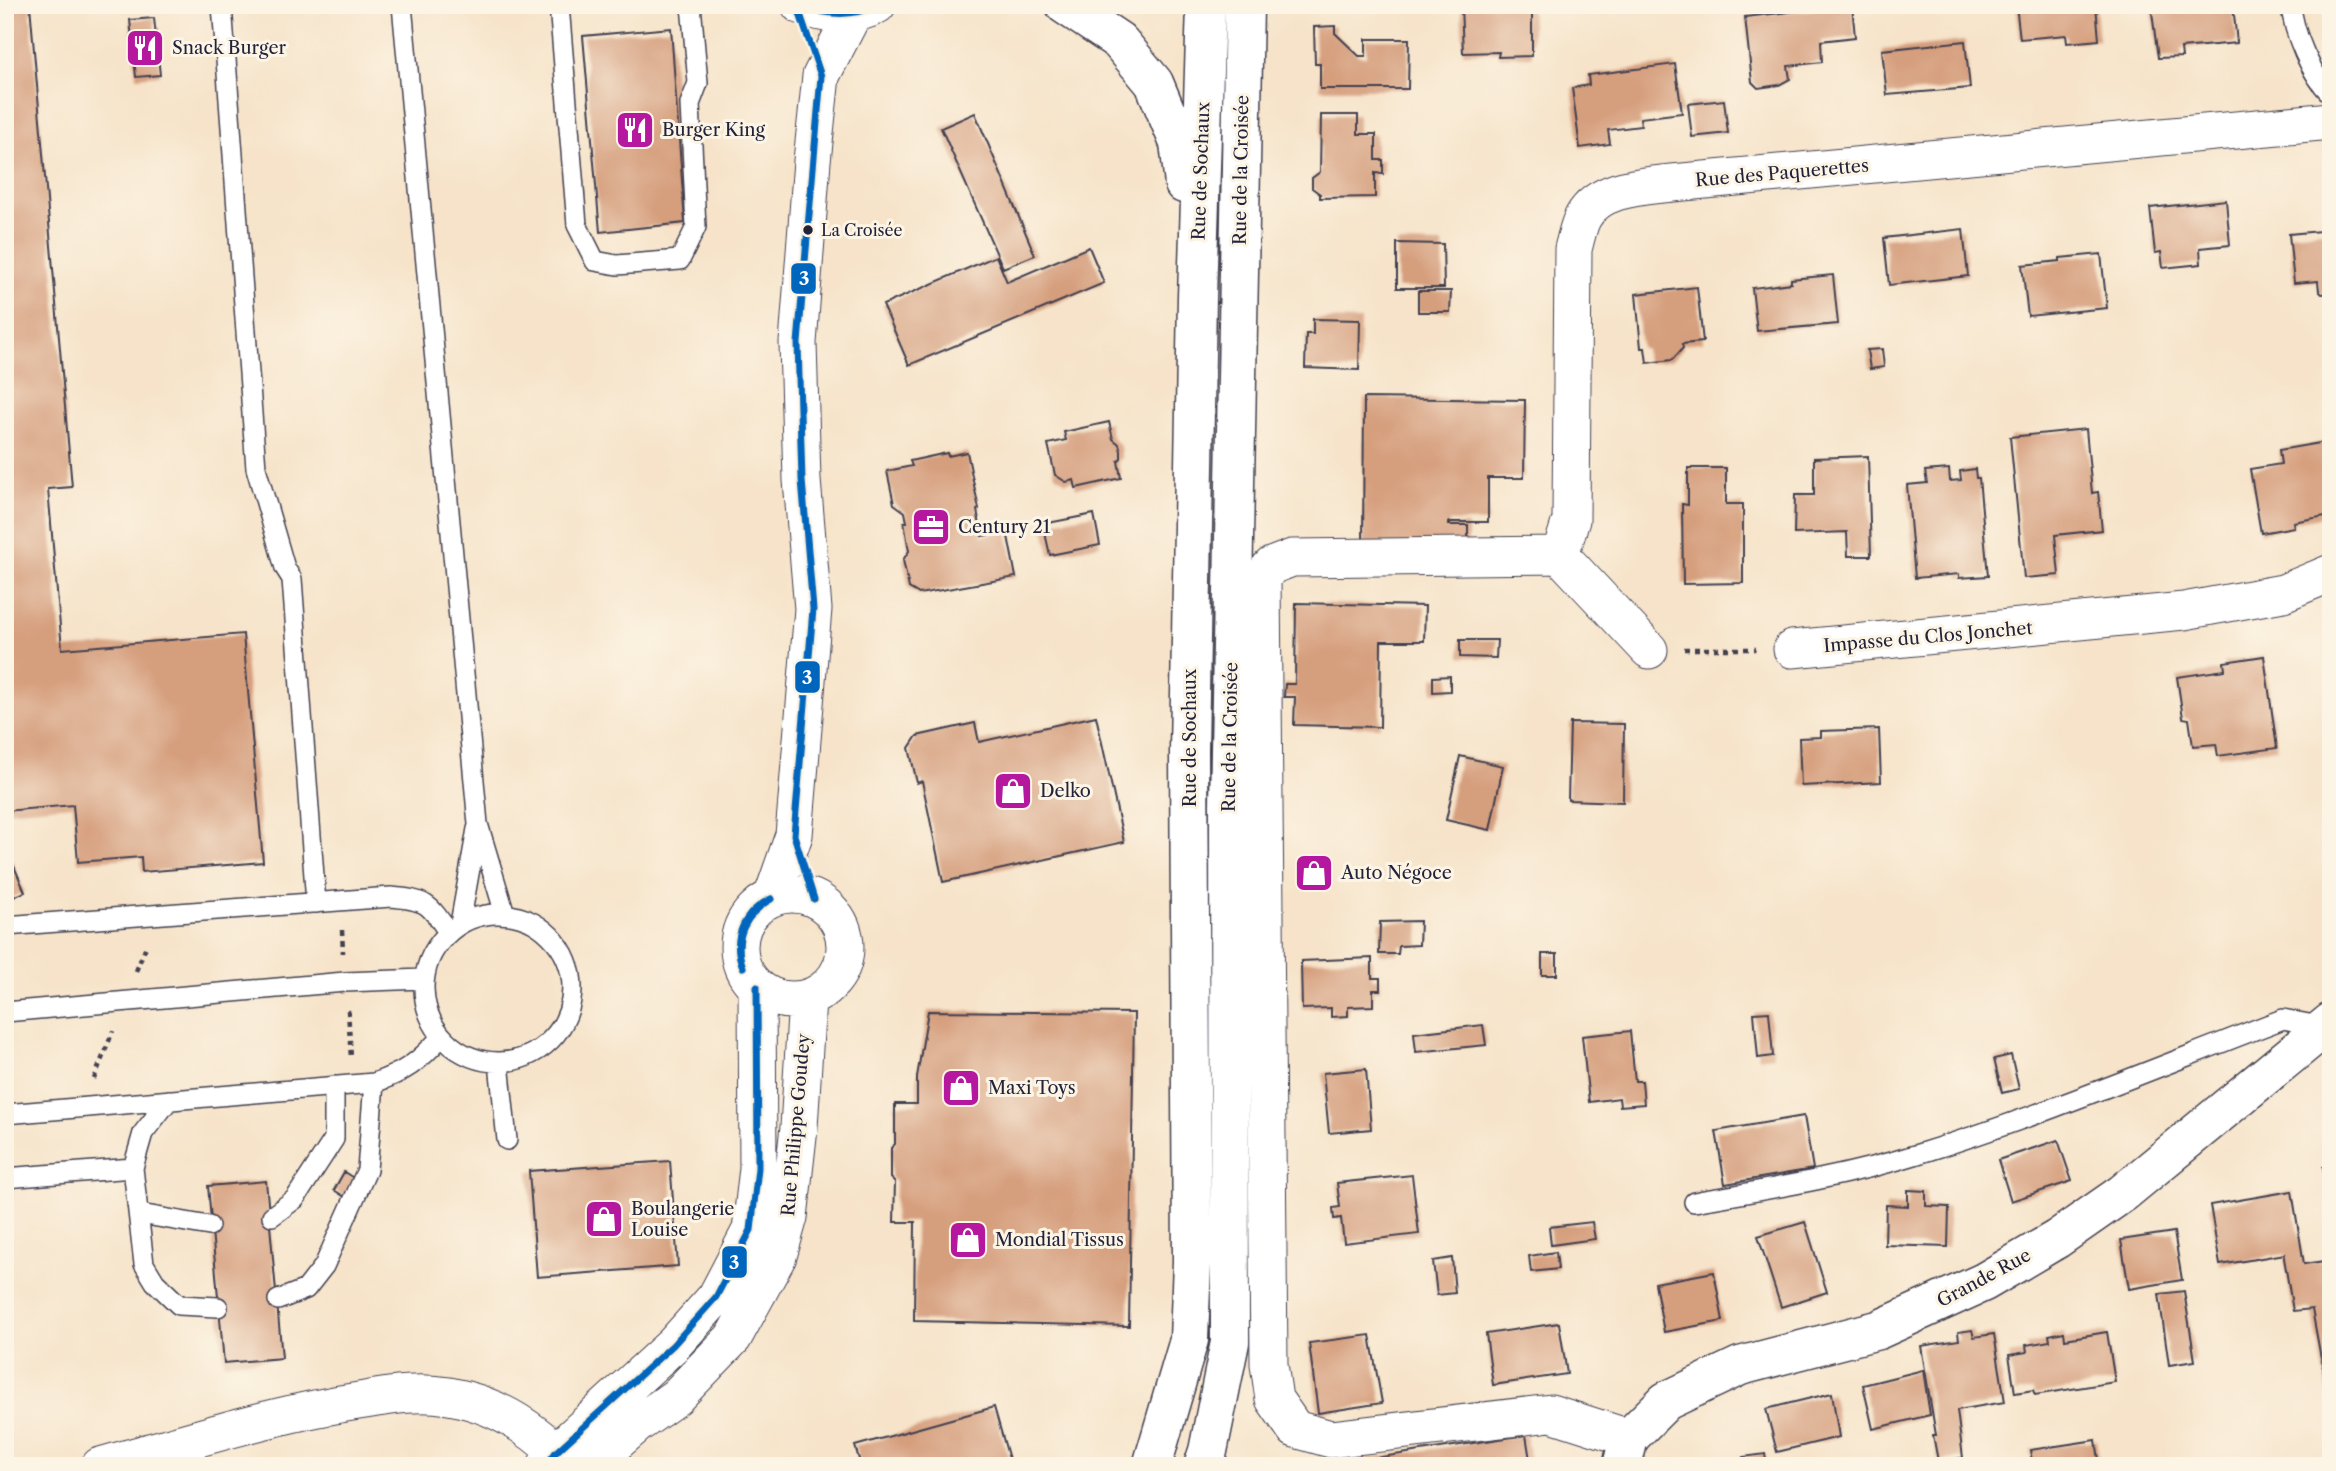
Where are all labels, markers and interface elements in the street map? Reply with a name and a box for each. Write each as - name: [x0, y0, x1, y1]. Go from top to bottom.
- restaurant icon: Snack Burger: [124, 27, 166, 69]
- place label: Snack Burger: [172, 37, 286, 59]
- street label: Rue de la Croisée: [1229, 95, 1253, 245]
- street label: Rue de Sochaux: [1188, 101, 1214, 241]
- restaurant icon: Burger King: [614, 109, 656, 151]
- place label: Burger King: [662, 119, 765, 141]
- street label: Rue des Paquerettes: [1694, 154, 1870, 192]
- place label: La Croisée: [821, 220, 902, 240]
- marker: La Croisée: [801, 223, 815, 237]
- line badge: 3: [790, 262, 817, 295]
- text: 3: [799, 267, 809, 290]
- office icon: Century 21: [910, 506, 952, 548]
- place label: Century 21: [958, 516, 1051, 538]
- street label: Impasse du Clos Jonchet: [1822, 617, 2034, 657]
- line badge: 3: [794, 660, 821, 694]
- street label: Rue de la Croisée: [1218, 662, 1242, 812]
- text: 3: [802, 666, 812, 689]
- street label: Rue de Sochaux: [1179, 668, 1201, 807]
- shop icon: Delko: [992, 770, 1034, 812]
- place label: Delko: [1040, 780, 1091, 802]
- shop icon: Auto Négoce: [1293, 852, 1335, 894]
- place label: Auto Négoce: [1340, 862, 1452, 884]
- street label: Rue Philippe Goudey: [777, 1032, 815, 1217]
- shop icon: Maxi Toys: [940, 1067, 982, 1109]
- place label: Maxi Toys: [988, 1077, 1076, 1099]
- shop icon: Boulangerie Louise: [583, 1198, 625, 1240]
- place label: Boulangerie Louise: [631, 1198, 734, 1241]
- shop icon: Mondial Tissus: [947, 1219, 989, 1261]
- place label: Mondial Tissus: [995, 1229, 1124, 1251]
- street label: Grande Rue: [1933, 1244, 2035, 1312]
- line badge: 3: [721, 1245, 748, 1279]
- text: 3: [729, 1251, 739, 1274]

